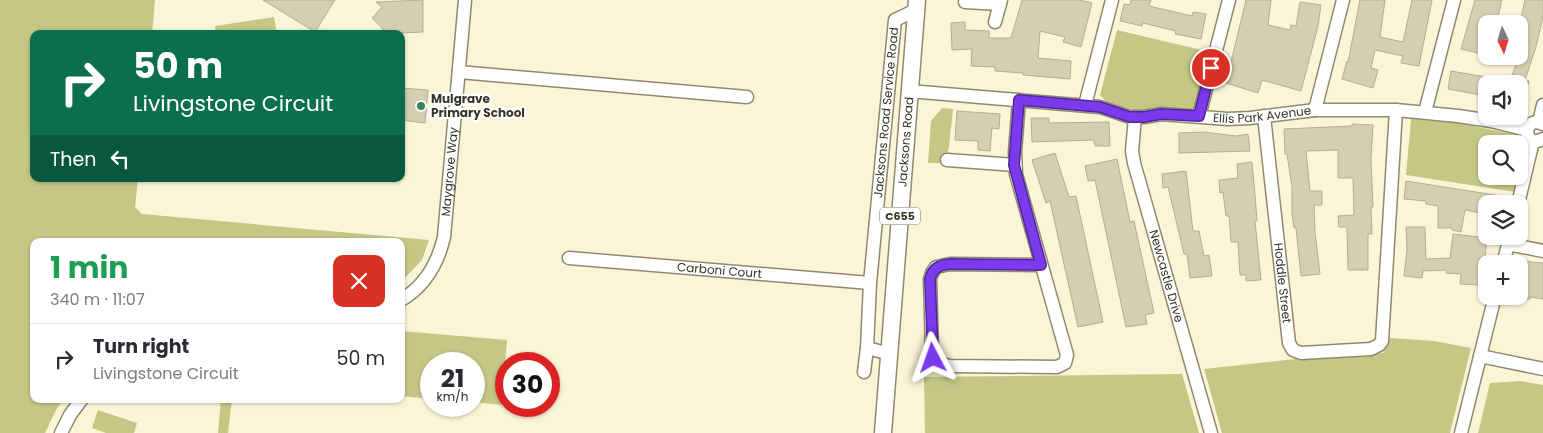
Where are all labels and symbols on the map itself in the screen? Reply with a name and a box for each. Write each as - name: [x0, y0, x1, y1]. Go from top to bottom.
- north arrow: [1478, 15, 1528, 65]
- street label: Jacksons Road Service Road: [869, 26, 902, 199]
- pin: [1190, 47, 1232, 89]
- place label: Mulgrave Primary School: [431, 90, 525, 121]
- street label: Jacksons Road: [893, 96, 917, 188]
- marker: Mulgrave Primary School: [415, 100, 427, 112]
- street label: Ellis Park Avenue: [1212, 102, 1312, 127]
- street label: Maygrove Way: [437, 126, 462, 217]
- road number: C655: [880, 208, 920, 225]
- street label: Newcastle Drive: [1145, 228, 1188, 324]
- street label: Hoddle Street: [1270, 242, 1296, 324]
- street label: Carboni Court: [676, 258, 763, 282]
- position arrow: [906, 331, 958, 383]
- speed limit sign: 30: [495, 352, 560, 417]

